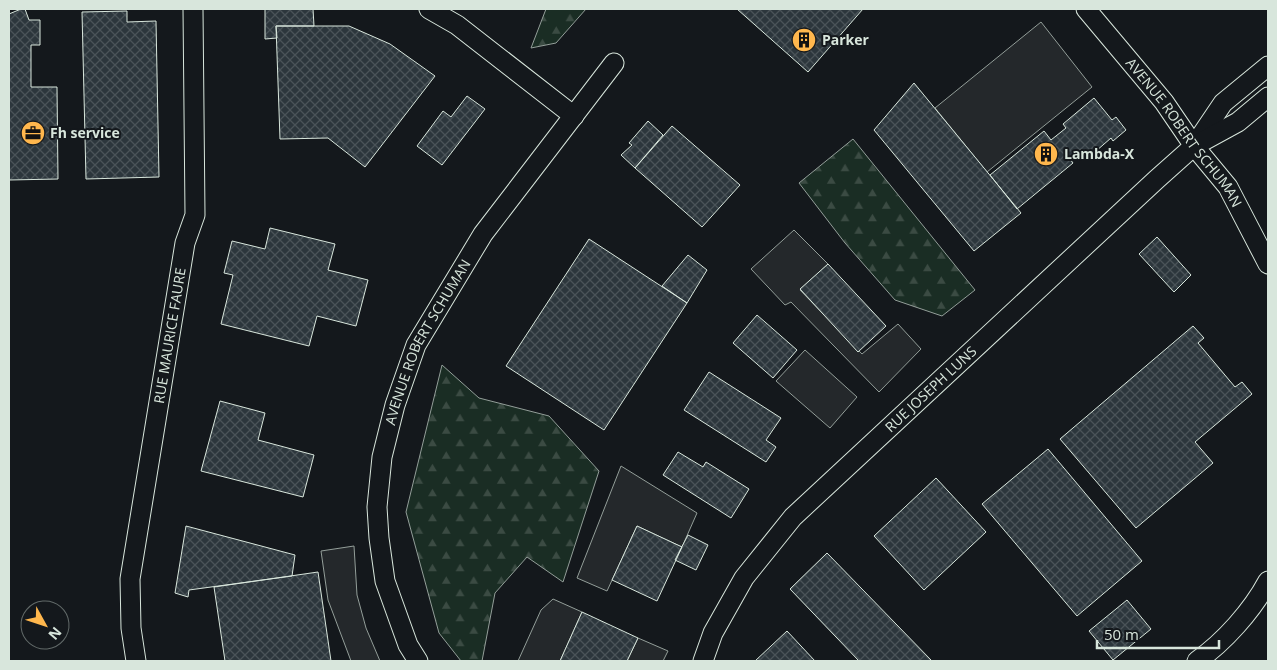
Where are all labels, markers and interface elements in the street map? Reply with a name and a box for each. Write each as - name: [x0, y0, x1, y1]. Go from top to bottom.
- building icon: Parker: [791, 27, 817, 53]
- place label: Parker: [822, 30, 870, 49]
- street label: AVENUE ROBERT SCHUMAN: [1122, 54, 1247, 210]
- office icon: Fh service: [20, 120, 46, 146]
- place label: Fh service: [50, 123, 120, 142]
- building icon: Lambda-X: [1033, 141, 1059, 167]
- place label: Lambda-X: [1064, 144, 1135, 163]
- street label: AVENUE ROBERT SCHUMAN: [380, 255, 475, 427]
- street label: RUE MAURICE FAURE: [149, 266, 190, 405]
- street label: RUE JOSEPH LUNS: [880, 341, 980, 436]
- north arrow: [20, 600, 70, 650]
- scale bar: [1097, 618, 1220, 650]
- text: N: [44, 623, 66, 644]
- text: 50 m: [1104, 624, 1139, 644]

